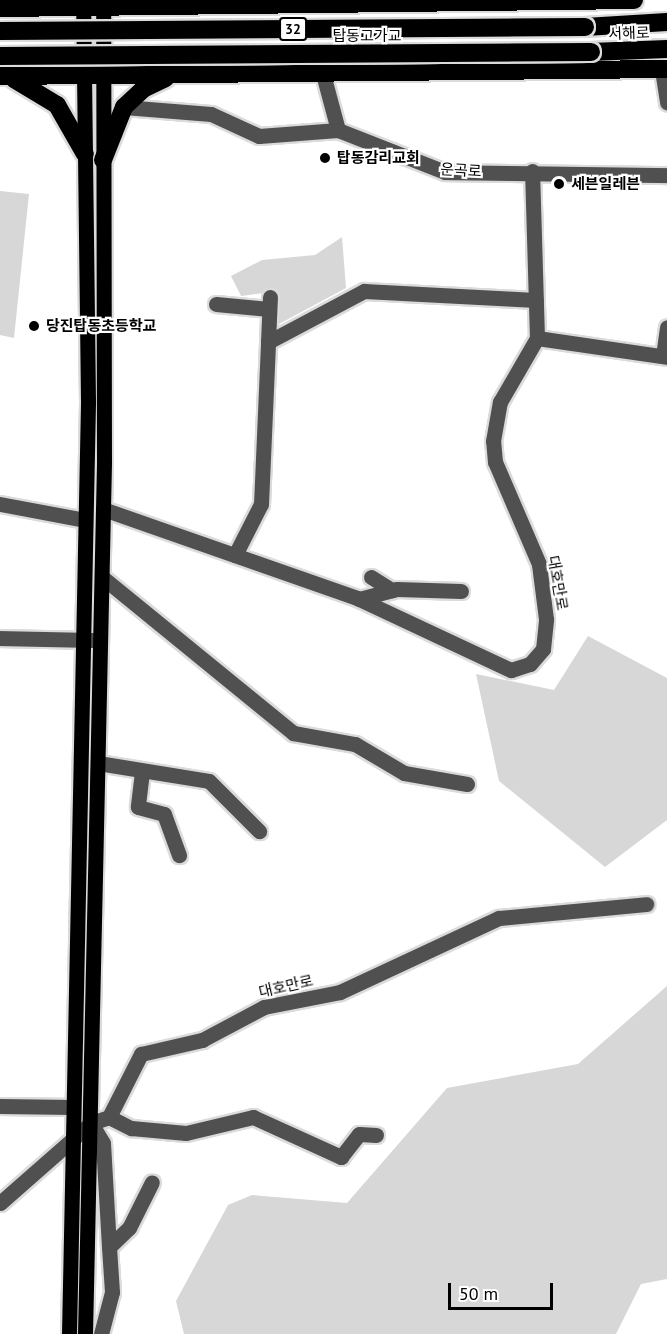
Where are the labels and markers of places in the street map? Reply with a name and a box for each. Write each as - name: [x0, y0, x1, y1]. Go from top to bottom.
- place label: 탑동감리교회: [337, 149, 420, 167]
- marker: 탑동감리교회: [318, 151, 332, 165]
- place label: 세븐일레븐: [571, 175, 640, 193]
- marker: 세븐일레븐: [552, 177, 566, 191]
- place label: 당진탑동초등학교: [46, 317, 156, 335]
- marker: 당진탑동초등학교: [27, 319, 41, 333]

